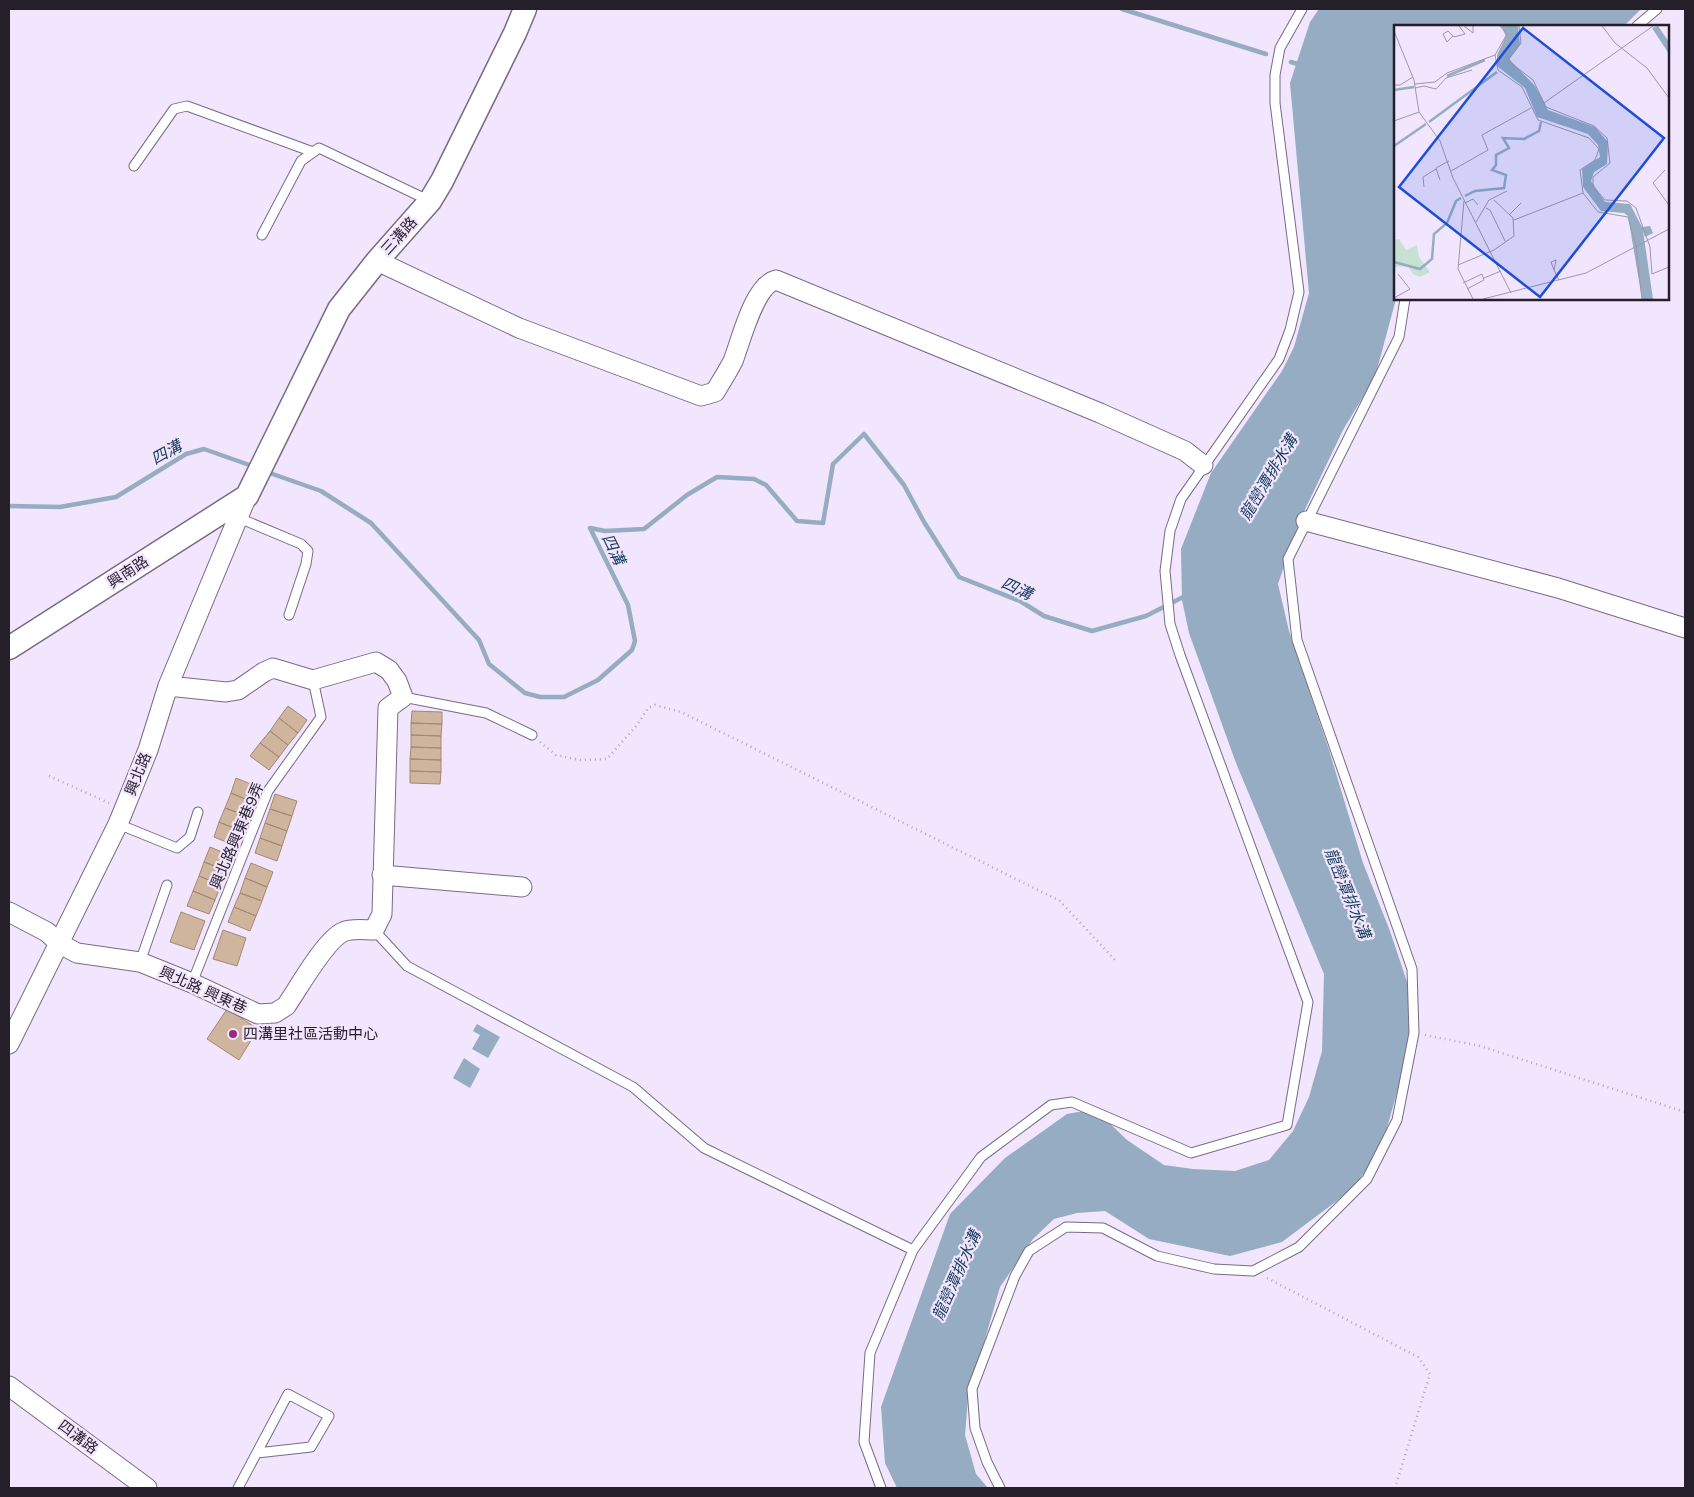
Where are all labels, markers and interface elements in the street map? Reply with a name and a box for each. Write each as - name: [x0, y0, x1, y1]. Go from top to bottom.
- inset map: [1394, 25, 1669, 300]
- street label: 三溝路: [377, 213, 421, 259]
- water label: 龍巒潭排水溝: [1235, 429, 1303, 524]
- water label: 四溝: [147, 435, 187, 469]
- water label: 四溝: [597, 530, 631, 570]
- street label: 興南路: [104, 551, 152, 593]
- water label: 四溝: [998, 572, 1038, 606]
- street label: 興北路: [120, 749, 156, 799]
- street label: 興北路興東巷9弄: [205, 779, 269, 893]
- water label: 龍巒潭排水溝: [1320, 845, 1376, 943]
- street label: 興北路 興東巷: [156, 962, 250, 1018]
- place label: 四溝里社區活動中心: [243, 1024, 378, 1044]
- marker: 四溝里社區活動中心: [227, 1028, 239, 1040]
- water label: 龍巒潭排水溝: [927, 1225, 986, 1323]
- street label: 四溝路: [54, 1415, 102, 1459]

